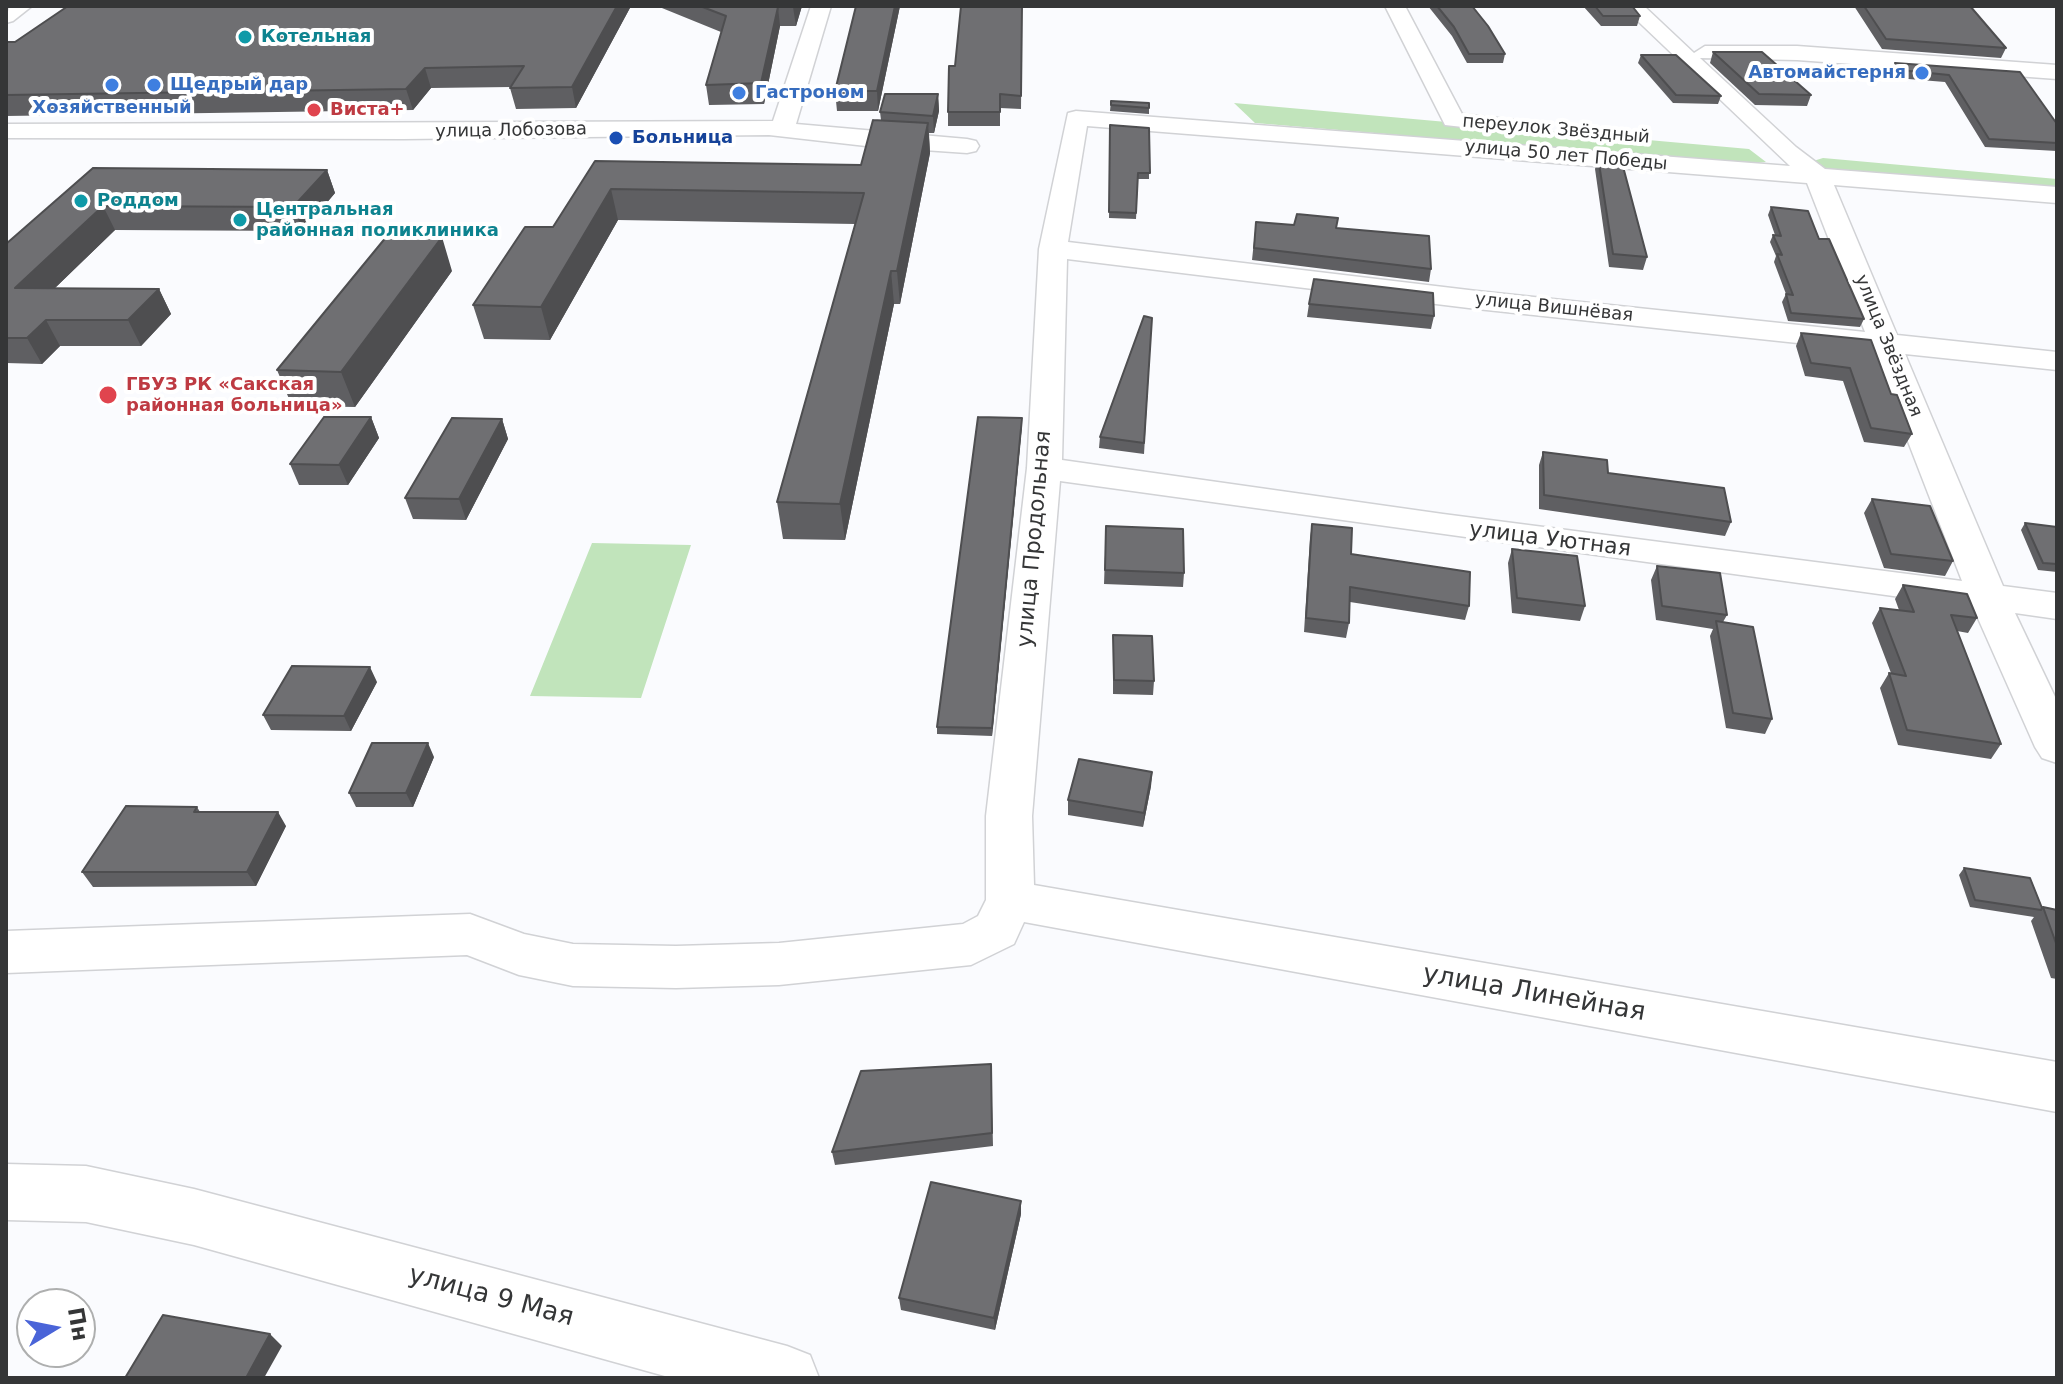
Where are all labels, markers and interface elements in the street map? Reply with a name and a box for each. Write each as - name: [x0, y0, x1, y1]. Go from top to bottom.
- place label: Котельная: [261, 26, 371, 48]
- marker: Котельная: [236, 28, 254, 46]
- place label: Автомайстерня: [1748, 62, 1906, 84]
- marker: Автомайстерня: [1913, 64, 1931, 82]
- place label: Щедрый дар: [170, 74, 308, 96]
- marker: Хозяйственный: [103, 76, 121, 94]
- marker: Щедрый дар: [145, 76, 163, 94]
- place label: Гастроном: [755, 82, 864, 104]
- marker: Гастроном: [730, 84, 748, 102]
- place label: Хозяйственный: [32, 97, 192, 119]
- place label: Виста+: [330, 99, 405, 121]
- marker: Виста+: [305, 101, 323, 119]
- street label: переулок Звёздный: [1461, 111, 1651, 149]
- street label: улица Лобозова: [435, 119, 587, 143]
- place label: Больница: [632, 127, 733, 149]
- marker: Больница: [607, 129, 625, 147]
- street label: улица 50 лет Победы: [1464, 136, 1668, 176]
- place label: Роддом: [97, 190, 179, 212]
- marker: Роддом: [72, 192, 90, 210]
- place label: Центральная районная поликлиника: [256, 199, 499, 242]
- marker: Центральная районная поликлиника: [231, 211, 249, 229]
- street label: улица Звёздная: [1850, 272, 1926, 420]
- street label: улица Вишнёвая: [1474, 289, 1634, 327]
- place label: ГБУЗ РК «Сакская районная больница»: [126, 374, 343, 416]
- marker: ГБУЗ РК «Сакская районная больница»: [97, 384, 119, 406]
- street label: улица Продольная: [1012, 429, 1058, 649]
- street label: улица Уютная: [1468, 517, 1632, 563]
- street label: улица Линейная: [1420, 959, 1648, 1029]
- street label: улица 9 Мая: [405, 1260, 577, 1334]
- north arrow: [16, 1288, 96, 1368]
- text: Пн: [63, 1305, 93, 1343]

